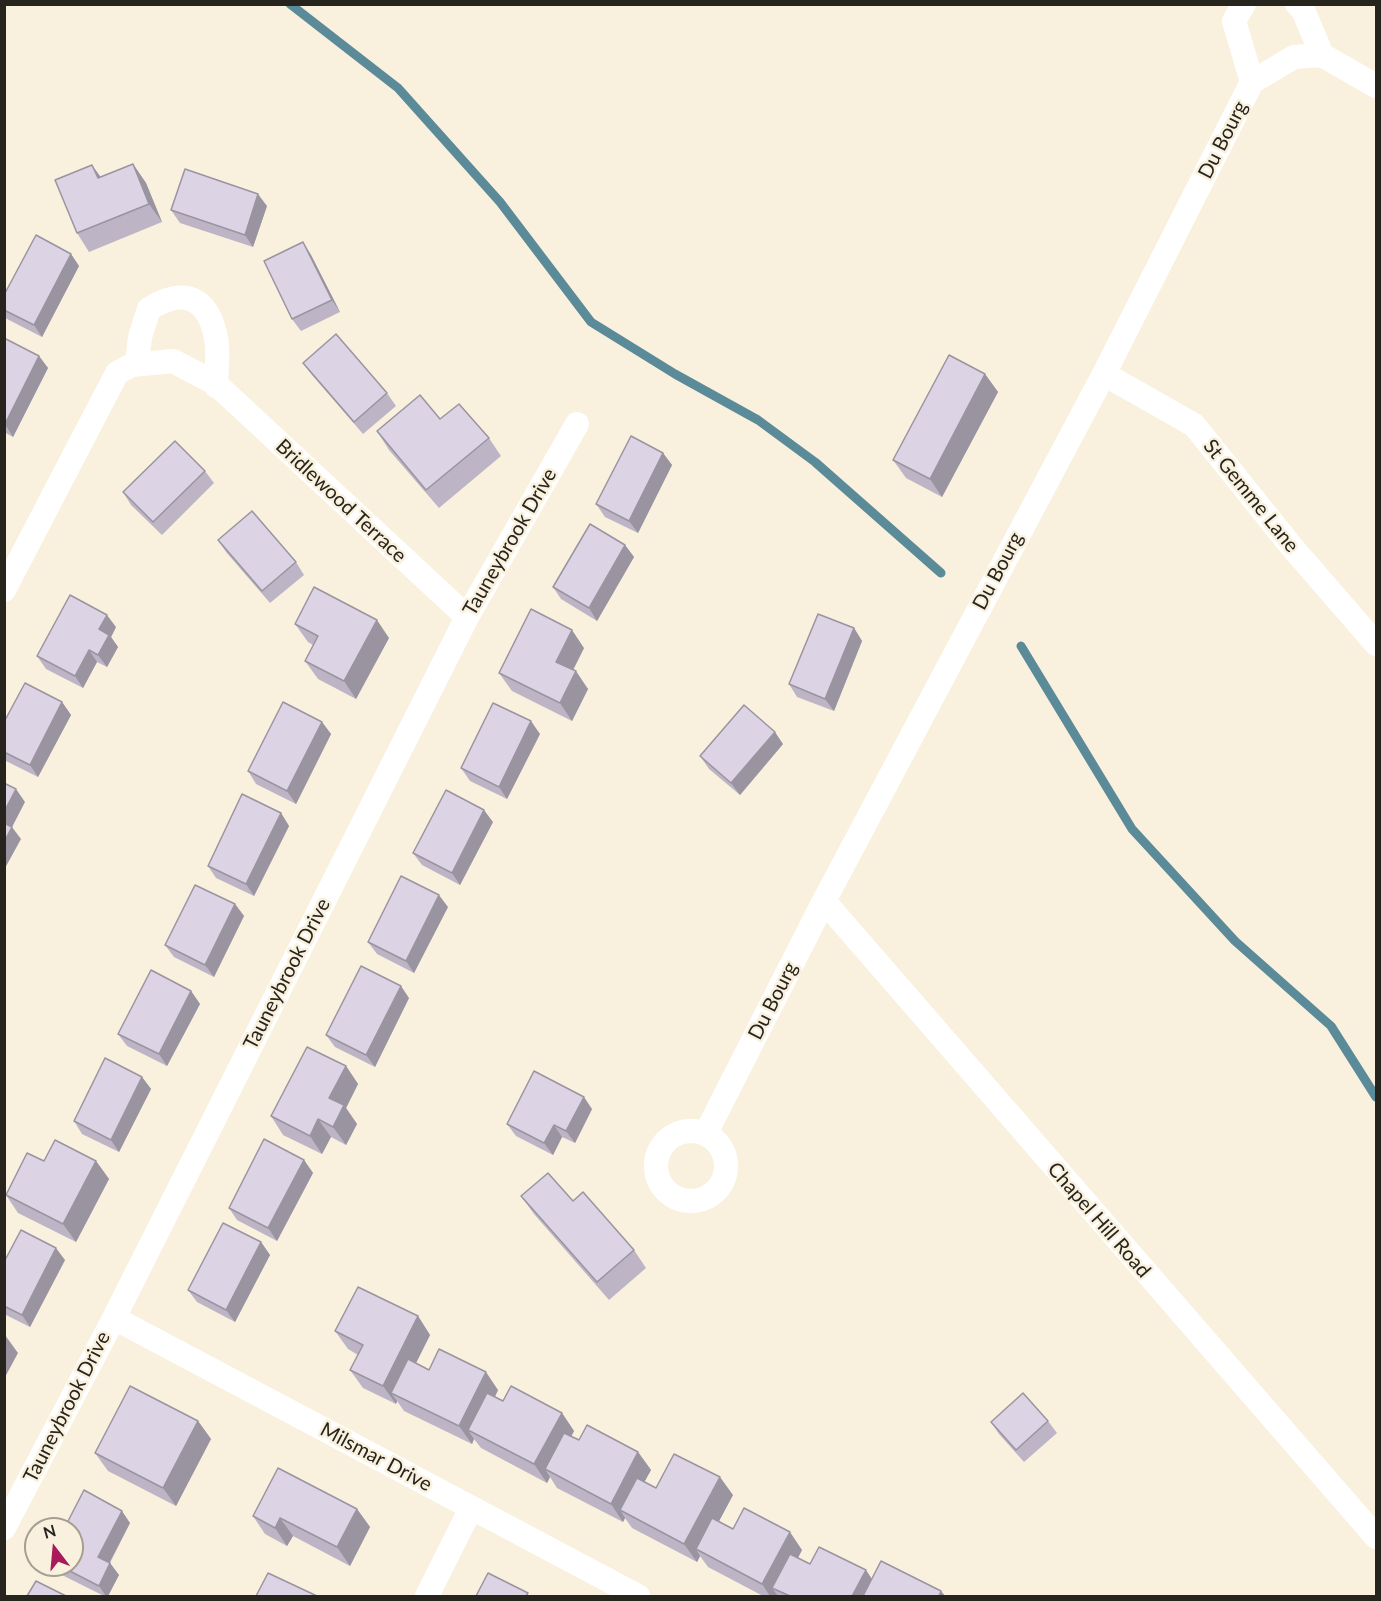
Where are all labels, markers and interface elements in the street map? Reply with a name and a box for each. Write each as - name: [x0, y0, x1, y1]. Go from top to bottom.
- street label: Du Bourg: [1193, 97, 1253, 183]
- street label: Bridlewood Terrace: [271, 434, 411, 568]
- street label: St Gemme Lane: [1198, 435, 1304, 557]
- street label: Tauneybrook Drive: [458, 464, 562, 620]
- street label: Du Bourg: [968, 528, 1028, 614]
- street label: Tauneybrook Drive: [239, 895, 335, 1053]
- street label: Du Bourg: [743, 958, 803, 1044]
- street label: Chapel Hill Road: [1042, 1157, 1156, 1283]
- street label: Tauneybrook Drive: [19, 1328, 115, 1486]
- street label: Milsmar Drive: [316, 1418, 436, 1496]
- north arrow: [24, 1517, 84, 1577]
- text: N: [41, 1520, 58, 1542]

